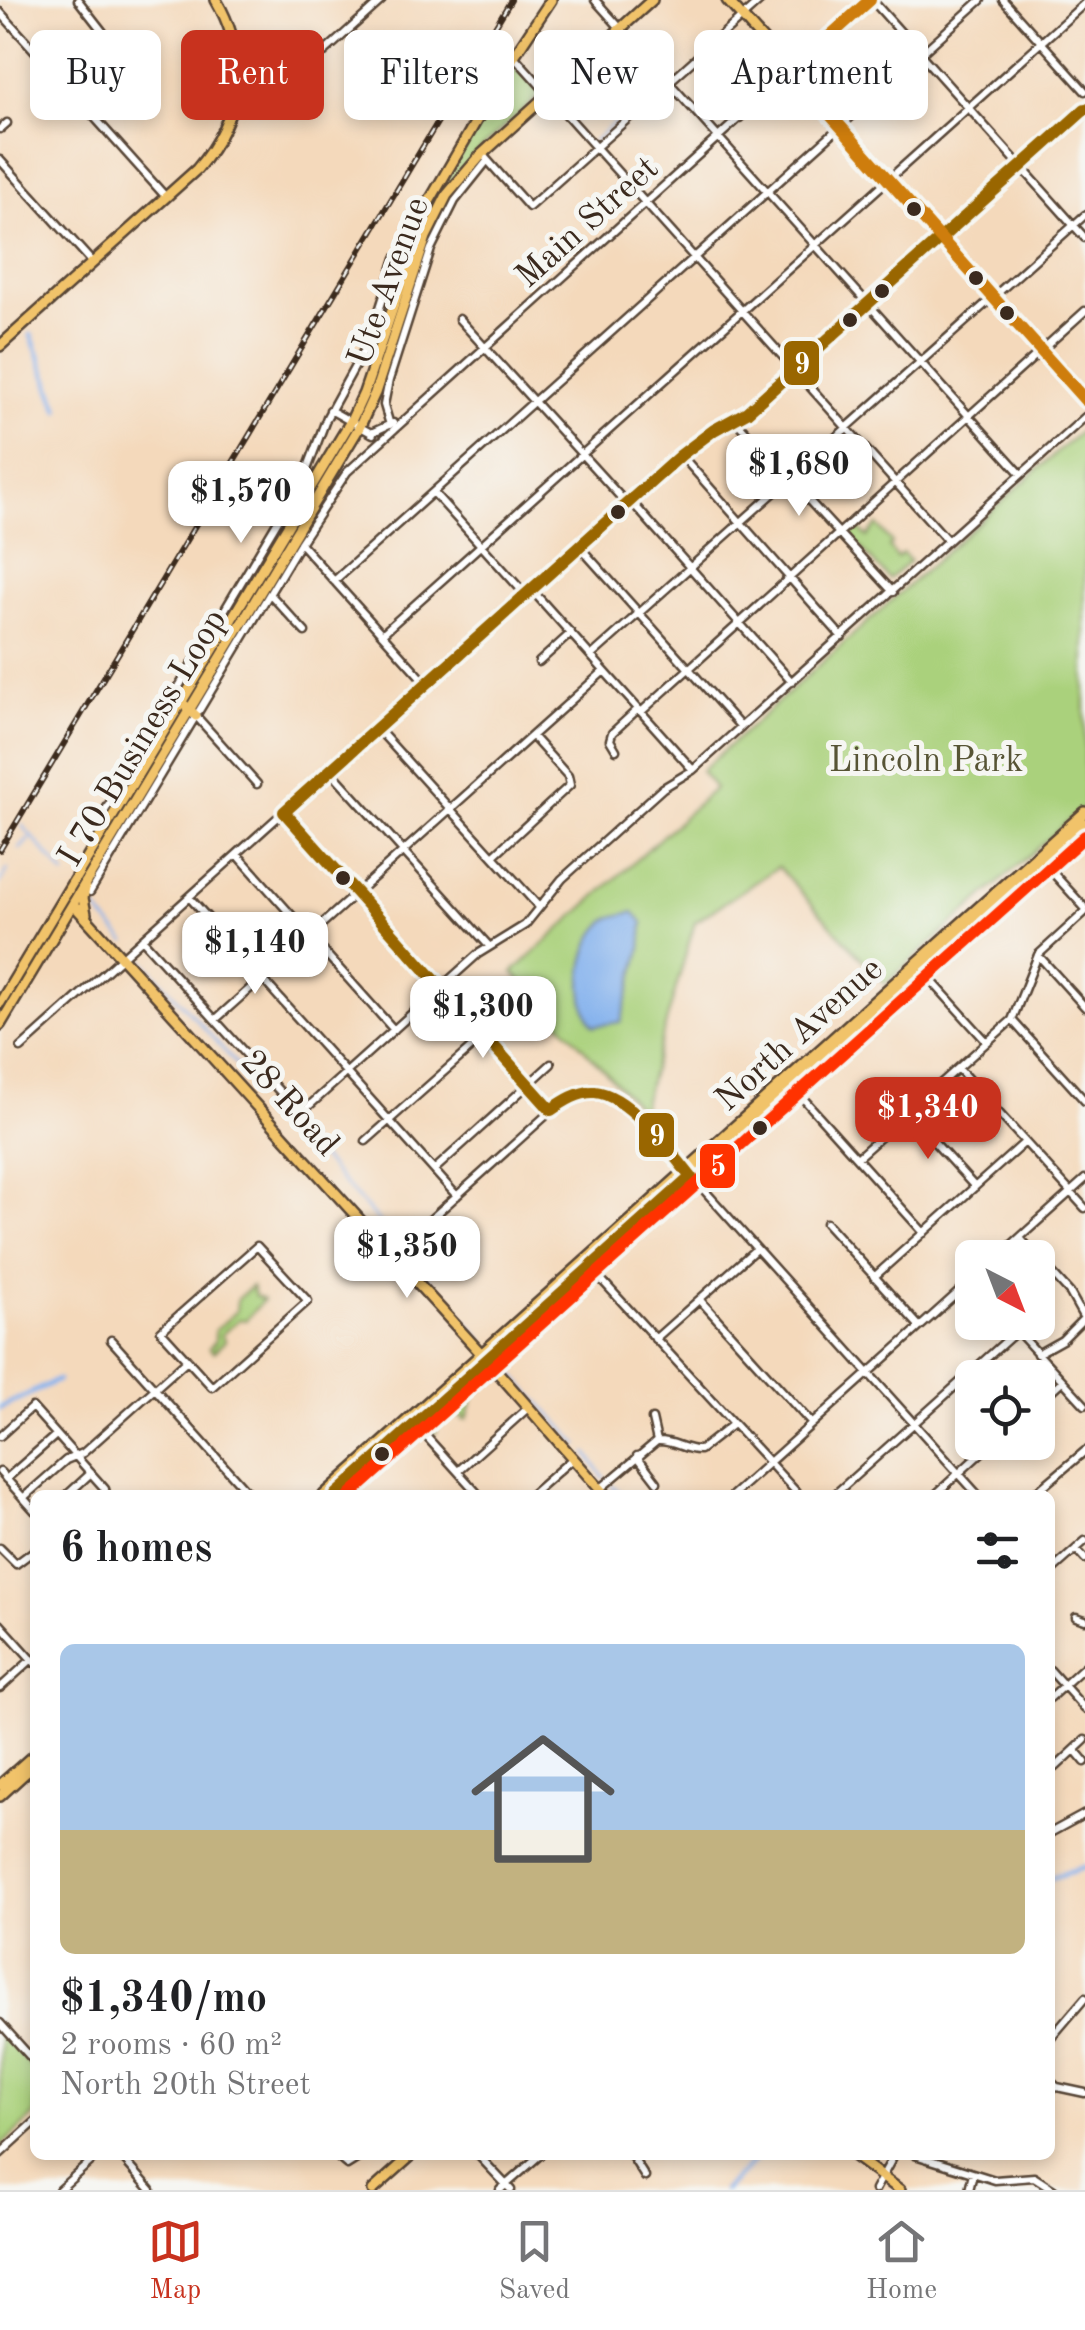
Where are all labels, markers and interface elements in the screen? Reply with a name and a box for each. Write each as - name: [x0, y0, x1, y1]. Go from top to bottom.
- chip: Buy: [30, 30, 161, 120]
- chip: Rent: [181, 30, 324, 120]
- chip: Filters: [344, 30, 514, 120]
- chip: New: [534, 30, 674, 120]
- chip: Apartment: [694, 30, 928, 120]
- street label: Main Street: [510, 150, 665, 295]
- street label: Ute Avenue: [343, 193, 436, 371]
- unlabelled marker: [904, 199, 924, 219]
- unlabelled marker: [966, 268, 986, 288]
- unlabelled marker: [872, 281, 892, 301]
- unlabelled marker: [997, 303, 1017, 323]
- unlabelled marker: [840, 310, 860, 330]
- line badge: 9: [782, 339, 821, 387]
- text: 9: [794, 352, 810, 380]
- pin: $1,680: [718, 434, 880, 519]
- text: $1,680: [748, 450, 850, 482]
- pin: $1,570: [160, 461, 322, 546]
- text: $1,570: [190, 477, 292, 509]
- unlabelled marker: [608, 502, 628, 522]
- street label: I 70 Business Loop: [53, 604, 234, 873]
- park label: Lincoln Park: [829, 744, 1023, 779]
- unlabelled marker: [333, 868, 353, 888]
- pin: $1,140: [174, 912, 336, 997]
- text: $1,140: [204, 928, 306, 960]
- street label: North Avenue: [710, 951, 890, 1118]
- pin: $1,300: [402, 976, 564, 1061]
- text: $1,300: [432, 992, 534, 1024]
- street label: 28 Road: [233, 1044, 345, 1163]
- pin: $1,340: [847, 1077, 1009, 1162]
- text: $1,340: [877, 1093, 979, 1125]
- line badge: 9: [637, 1111, 676, 1159]
- unlabelled marker: [750, 1118, 770, 1138]
- text: 9: [649, 1124, 665, 1152]
- line badge: 5: [698, 1142, 737, 1190]
- text: 5: [710, 1154, 726, 1182]
- pin: $1,350: [326, 1216, 488, 1301]
- text: $1,350: [356, 1232, 458, 1264]
- north arrow: [955, 1240, 1055, 1340]
- map controls: [955, 1240, 1055, 1460]
- button: locate: [955, 1360, 1055, 1460]
- unlabelled marker: [372, 1444, 392, 1464]
- icon: filters: [970, 1523, 1025, 1578]
- text: 6 homes: [60, 1529, 212, 1571]
- icon: home: [453, 1709, 633, 1889]
- text: $1,340/mo: [60, 1979, 267, 2021]
- text: 2 rooms · 60 m²: [60, 2030, 282, 2062]
- text: North 20th Street: [60, 2070, 311, 2102]
- tab: Map: [148, 2214, 203, 2309]
- tab: Saved: [499, 2214, 570, 2309]
- tab: Home: [866, 2214, 937, 2309]

